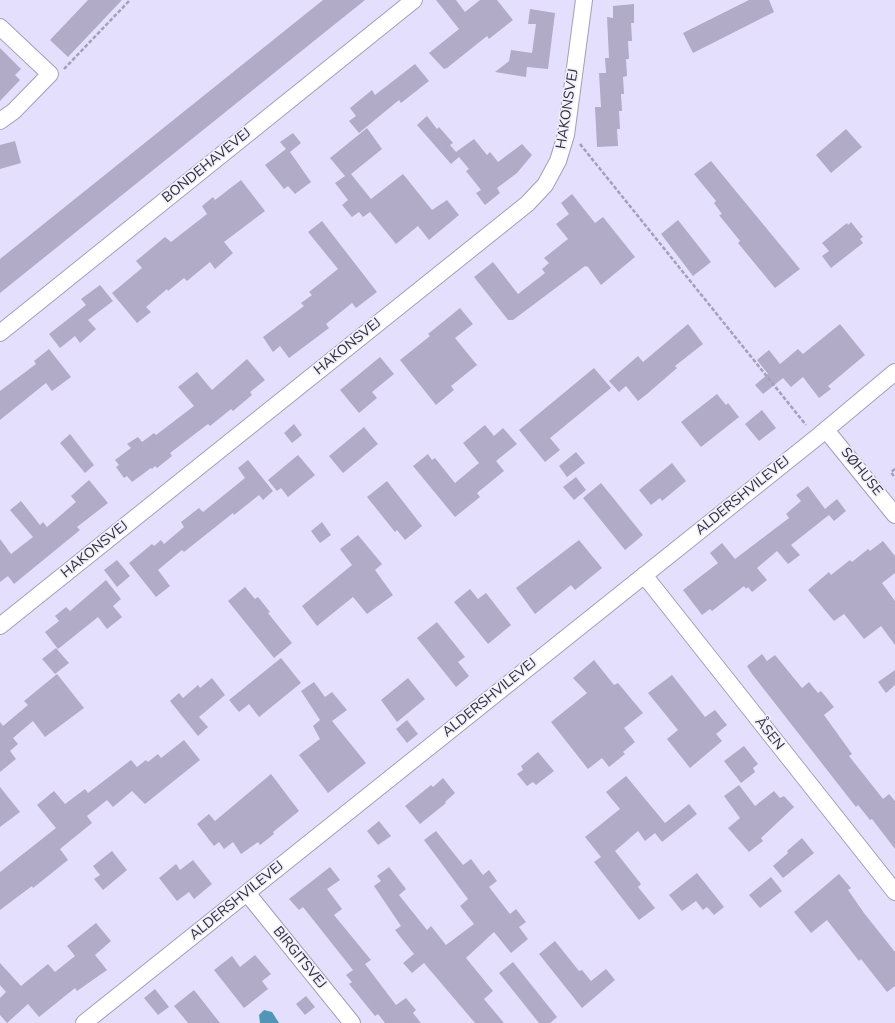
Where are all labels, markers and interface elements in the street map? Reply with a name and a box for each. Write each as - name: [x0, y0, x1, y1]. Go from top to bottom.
- street label: HAKONSVEJ: [553, 68, 583, 150]
- street label: BONDEHAVEVEJ: [159, 125, 255, 207]
- street label: HAKONSVEJ: [311, 315, 385, 379]
- street label: SØHUSE: [837, 445, 885, 499]
- street label: ALDERSHVILEVEJ: [693, 453, 793, 539]
- street label: HAKONSVEJ: [58, 518, 132, 582]
- street label: ALDERSHVILEVEJ: [440, 655, 540, 741]
- street label: ÅSEN: [751, 714, 787, 754]
- street label: ALDERSHVILEVEJ: [187, 858, 287, 944]
- street label: BIRGITSVEJ: [269, 924, 329, 992]

